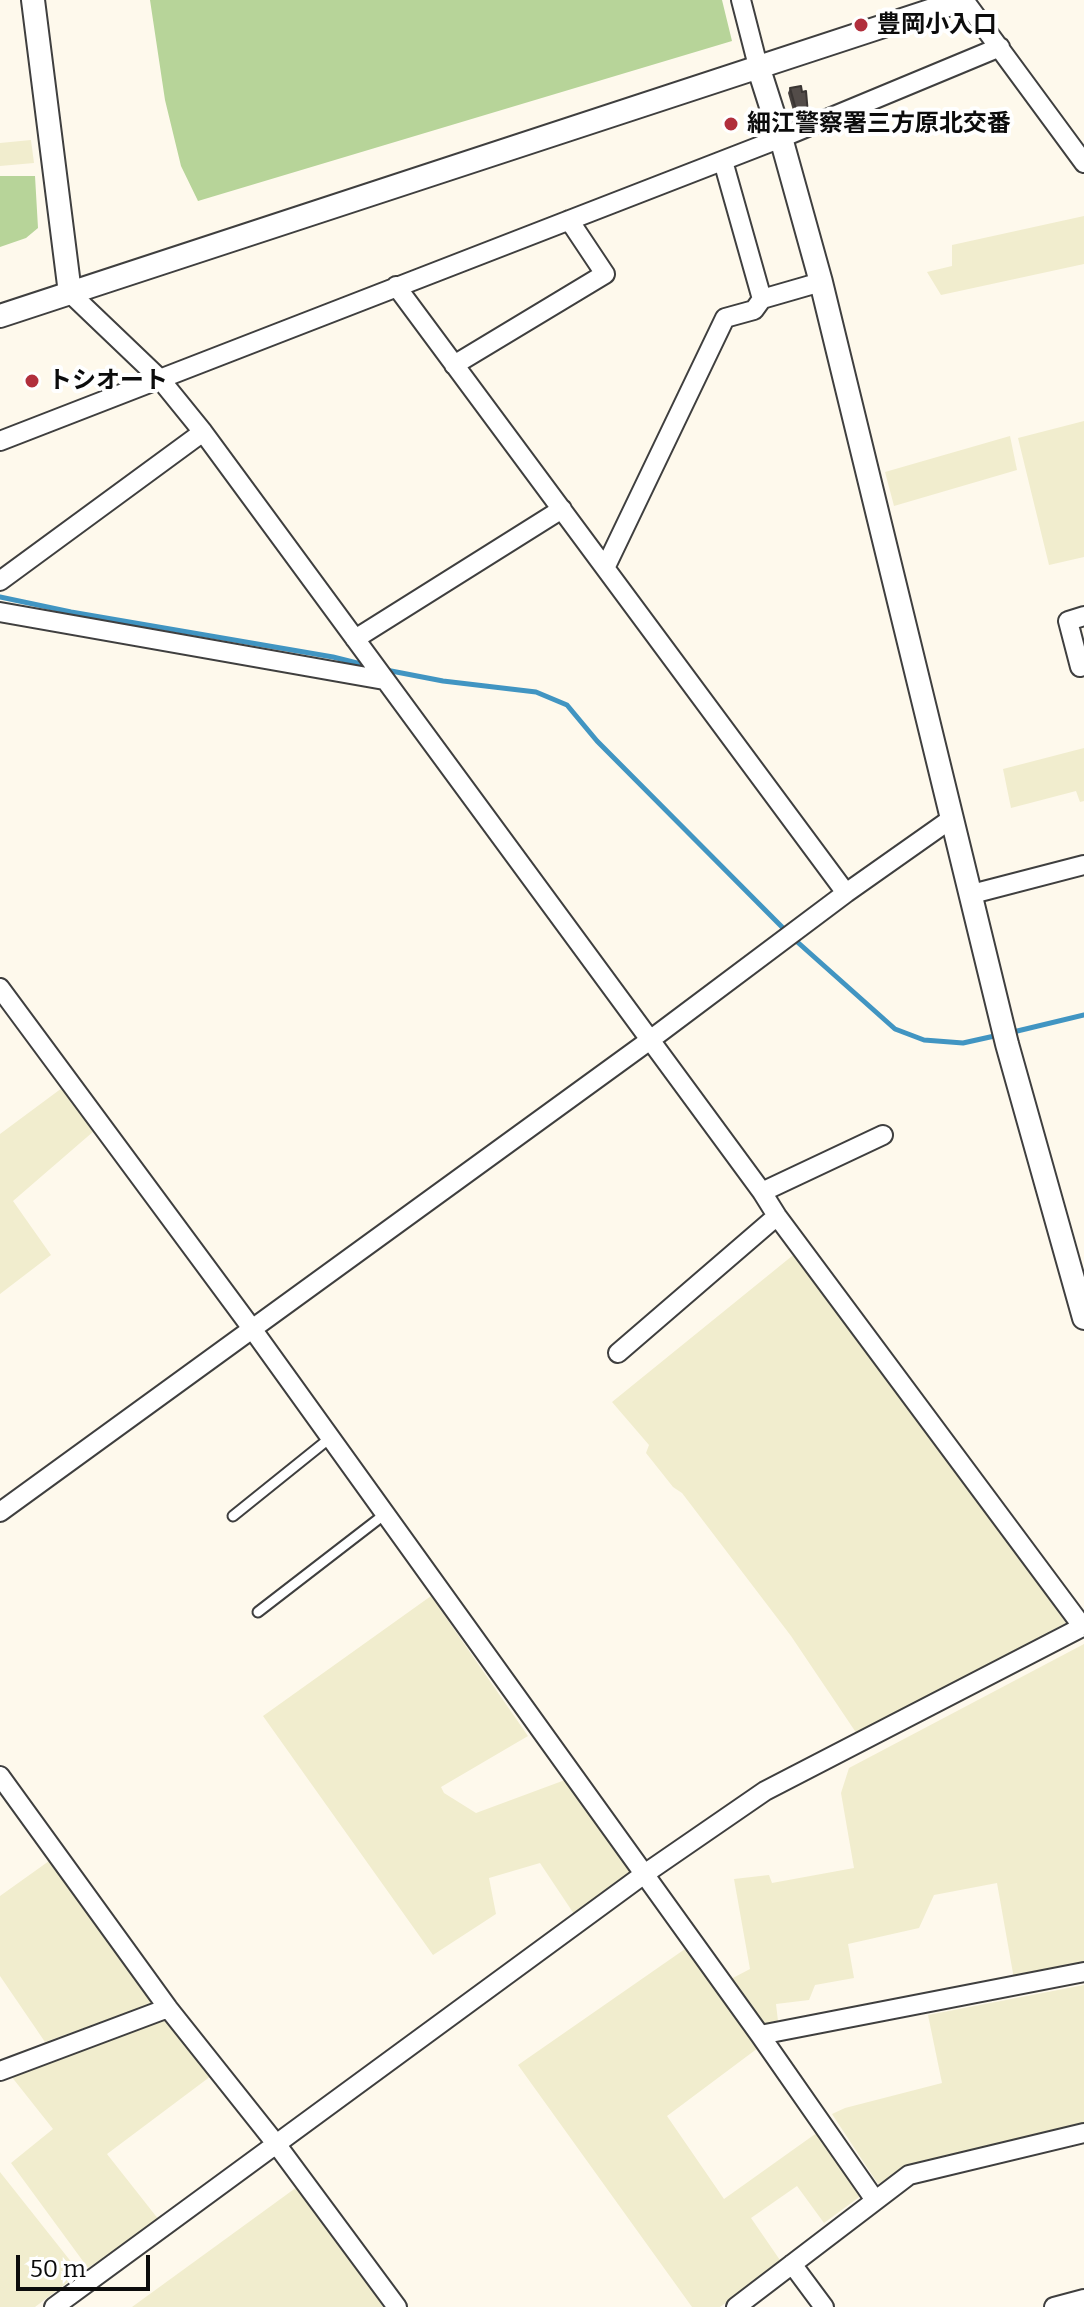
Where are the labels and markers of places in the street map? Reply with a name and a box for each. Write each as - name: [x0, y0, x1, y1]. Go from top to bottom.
- place label: 豊岡小入口: [877, 11, 997, 39]
- marker: 豊岡小入口: [852, 16, 870, 34]
- place label: 細江警察署三方原北交番: [747, 110, 1011, 138]
- marker: 細江警察署三方原北交番: [722, 115, 740, 133]
- place label: トシオート: [48, 367, 168, 395]
- marker: トシオート: [23, 372, 41, 390]

